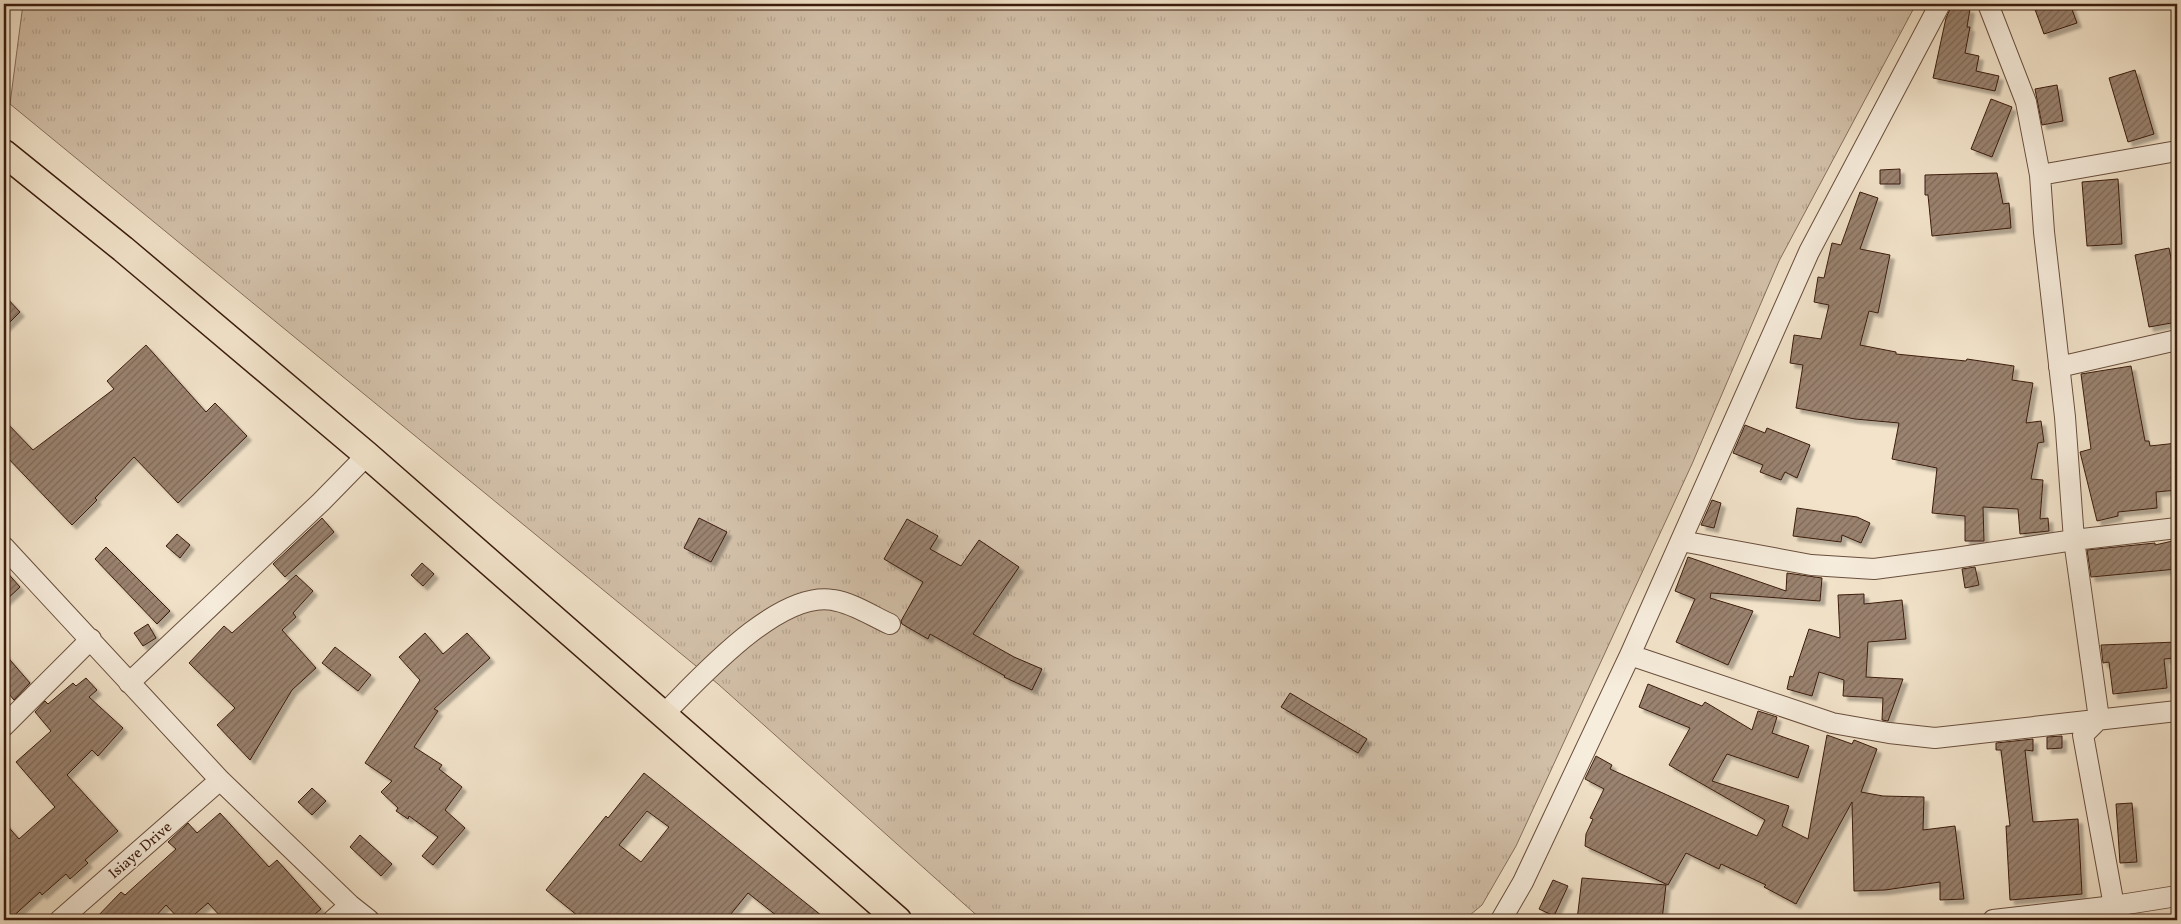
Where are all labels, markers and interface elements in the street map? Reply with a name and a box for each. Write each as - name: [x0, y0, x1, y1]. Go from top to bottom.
- street label: Isiaye Drive: [105, 818, 177, 885]

